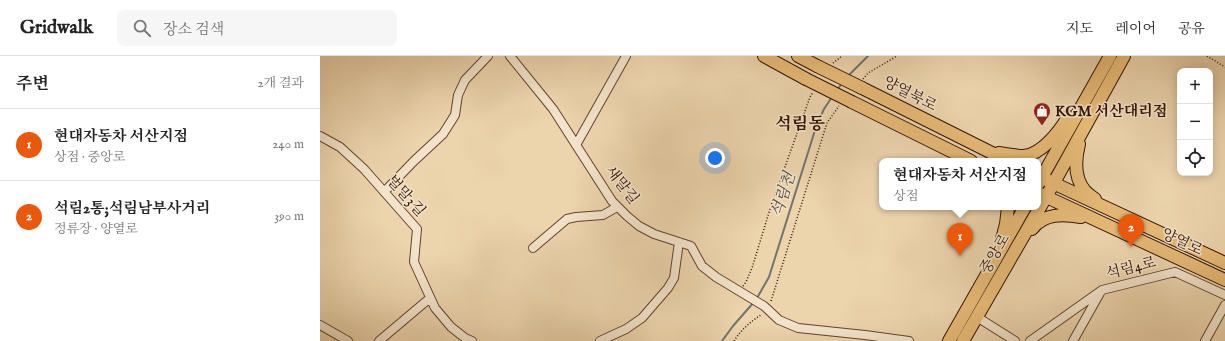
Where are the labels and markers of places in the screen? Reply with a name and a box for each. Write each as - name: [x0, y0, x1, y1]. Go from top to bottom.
- shop icon: KGM 서산대리점: [1032, 101, 1052, 126]
- place label: KGM 서산대리점: [1055, 102, 1167, 121]
- pin: 2: [1118, 214, 1144, 247]
- pin: 1: [947, 223, 973, 256]

